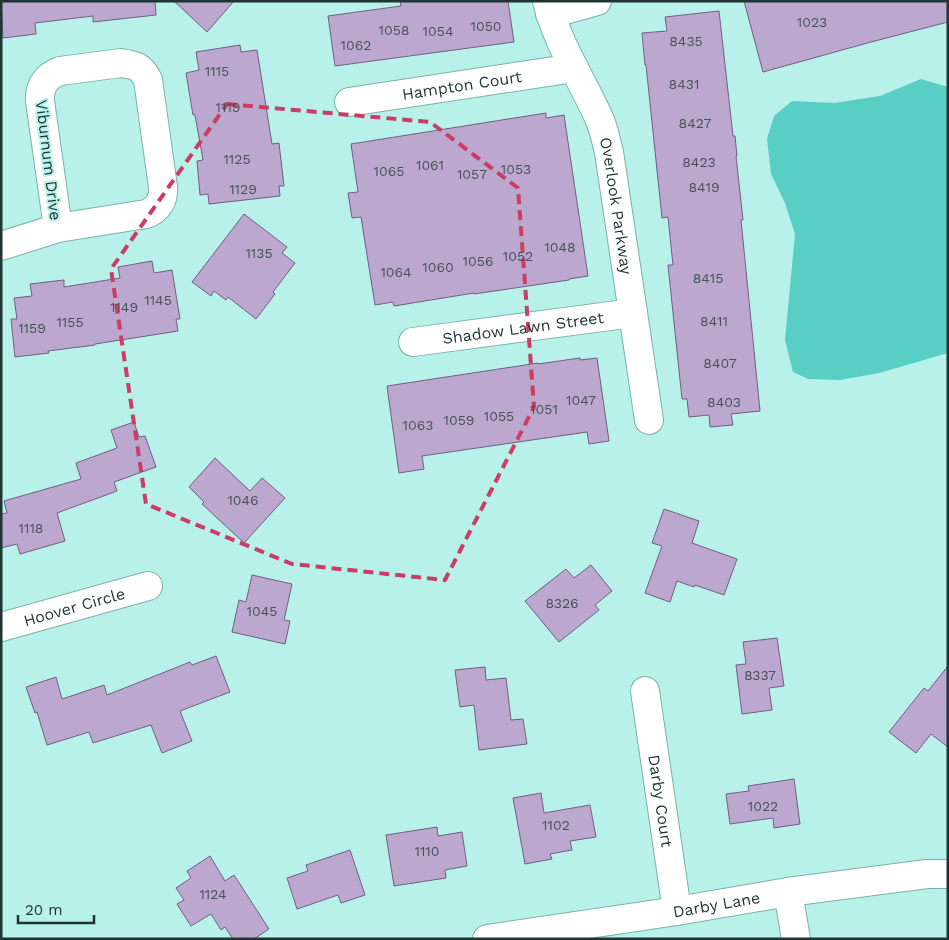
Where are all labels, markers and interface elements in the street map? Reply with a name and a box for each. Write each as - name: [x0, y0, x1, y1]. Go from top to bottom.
- house number: 1023: [797, 14, 827, 30]
- house number: 1050: [470, 18, 502, 34]
- house number: 1058: [379, 22, 409, 38]
- house number: 1054: [423, 23, 453, 39]
- house number: 8435: [669, 33, 703, 49]
- house number: 1062: [341, 37, 371, 53]
- house number: 1115: [205, 63, 229, 79]
- street label: Hampton Court: [401, 67, 523, 104]
- house number: 8431: [669, 76, 699, 92]
- street label: Viburnum Drive: [32, 99, 65, 221]
- house number: 1119: [215, 99, 241, 115]
- house number: 8427: [679, 115, 712, 131]
- street label: Overlook Parkway: [596, 135, 636, 276]
- house number: 1125: [223, 151, 251, 167]
- house number: 8423: [682, 154, 716, 170]
- house number: 1061: [416, 157, 444, 173]
- house number: 1053: [501, 161, 531, 177]
- house number: 1065: [374, 163, 404, 179]
- house number: 1057: [457, 166, 487, 182]
- house number: 8419: [688, 179, 720, 195]
- house number: 1129: [229, 181, 257, 197]
- house number: 1048: [544, 239, 576, 255]
- house number: 1135: [245, 245, 273, 261]
- house number: 1052: [503, 248, 533, 264]
- house number: 1056: [463, 253, 493, 269]
- house number: 1060: [422, 259, 454, 275]
- house number: 1064: [380, 264, 412, 280]
- house number: 8415: [693, 270, 723, 286]
- house number: 1145: [144, 292, 172, 308]
- house number: 1149: [110, 299, 138, 315]
- street label: Shadow Lawn Street: [441, 308, 605, 348]
- house number: 8411: [700, 313, 728, 329]
- house number: 1155: [56, 314, 84, 330]
- house number: 1159: [18, 320, 46, 336]
- house number: 8407: [703, 355, 737, 371]
- house number: 1047: [566, 392, 596, 408]
- house number: 8403: [707, 394, 741, 410]
- house number: 1051: [530, 401, 558, 417]
- house number: 1055: [484, 408, 514, 424]
- house number: 1059: [444, 412, 474, 428]
- house number: 1063: [403, 417, 433, 433]
- house number: 1046: [227, 492, 259, 508]
- house number: 1118: [18, 520, 44, 536]
- street label: Hoover Circle: [21, 584, 127, 630]
- house number: 8326: [545, 595, 579, 611]
- house number: 1045: [247, 603, 277, 619]
- house number: 8337: [744, 667, 776, 683]
- street label: Darby Court: [644, 753, 677, 849]
- house number: 1022: [748, 798, 778, 814]
- house number: 1102: [542, 817, 570, 833]
- house number: 1110: [414, 843, 440, 859]
- house number: 1124: [199, 886, 227, 902]
- street label: Darby Lane: [671, 888, 761, 922]
- scale bar: [18, 892, 94, 924]
- text: 20 m: [25, 901, 63, 919]

